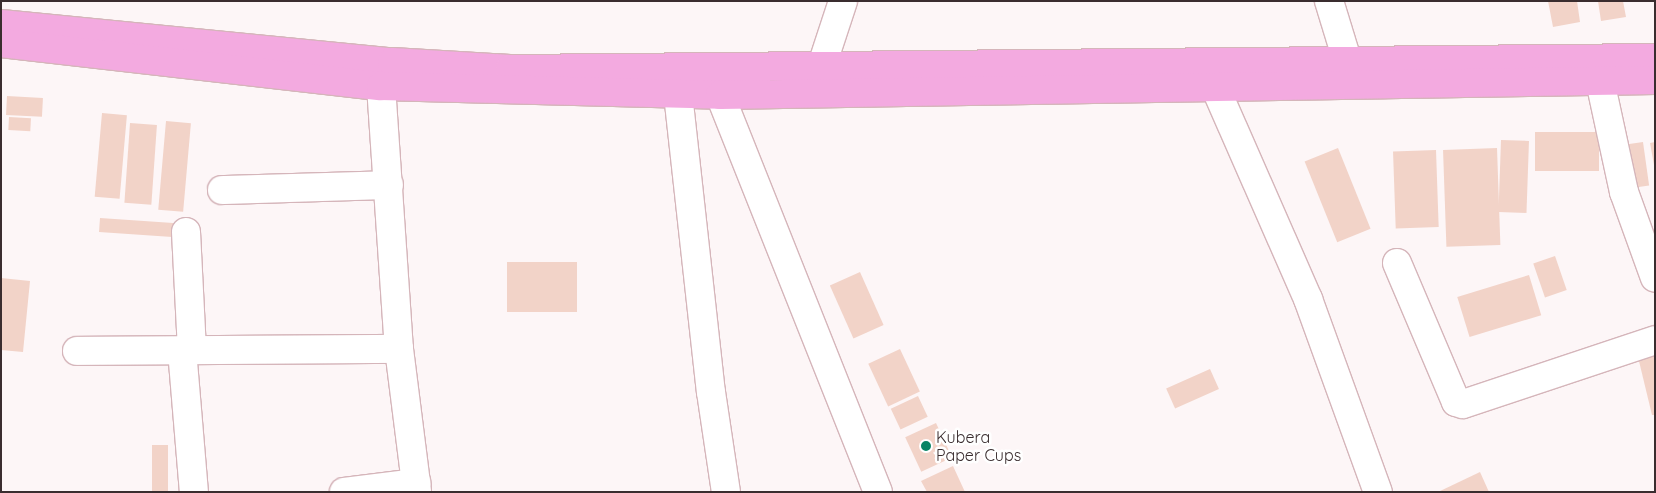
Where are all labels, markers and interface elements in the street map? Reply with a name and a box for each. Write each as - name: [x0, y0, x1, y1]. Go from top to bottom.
- place label: Kubera Paper Cups: [936, 427, 1021, 465]
- marker: Kubera Paper Cups: [920, 440, 932, 452]

